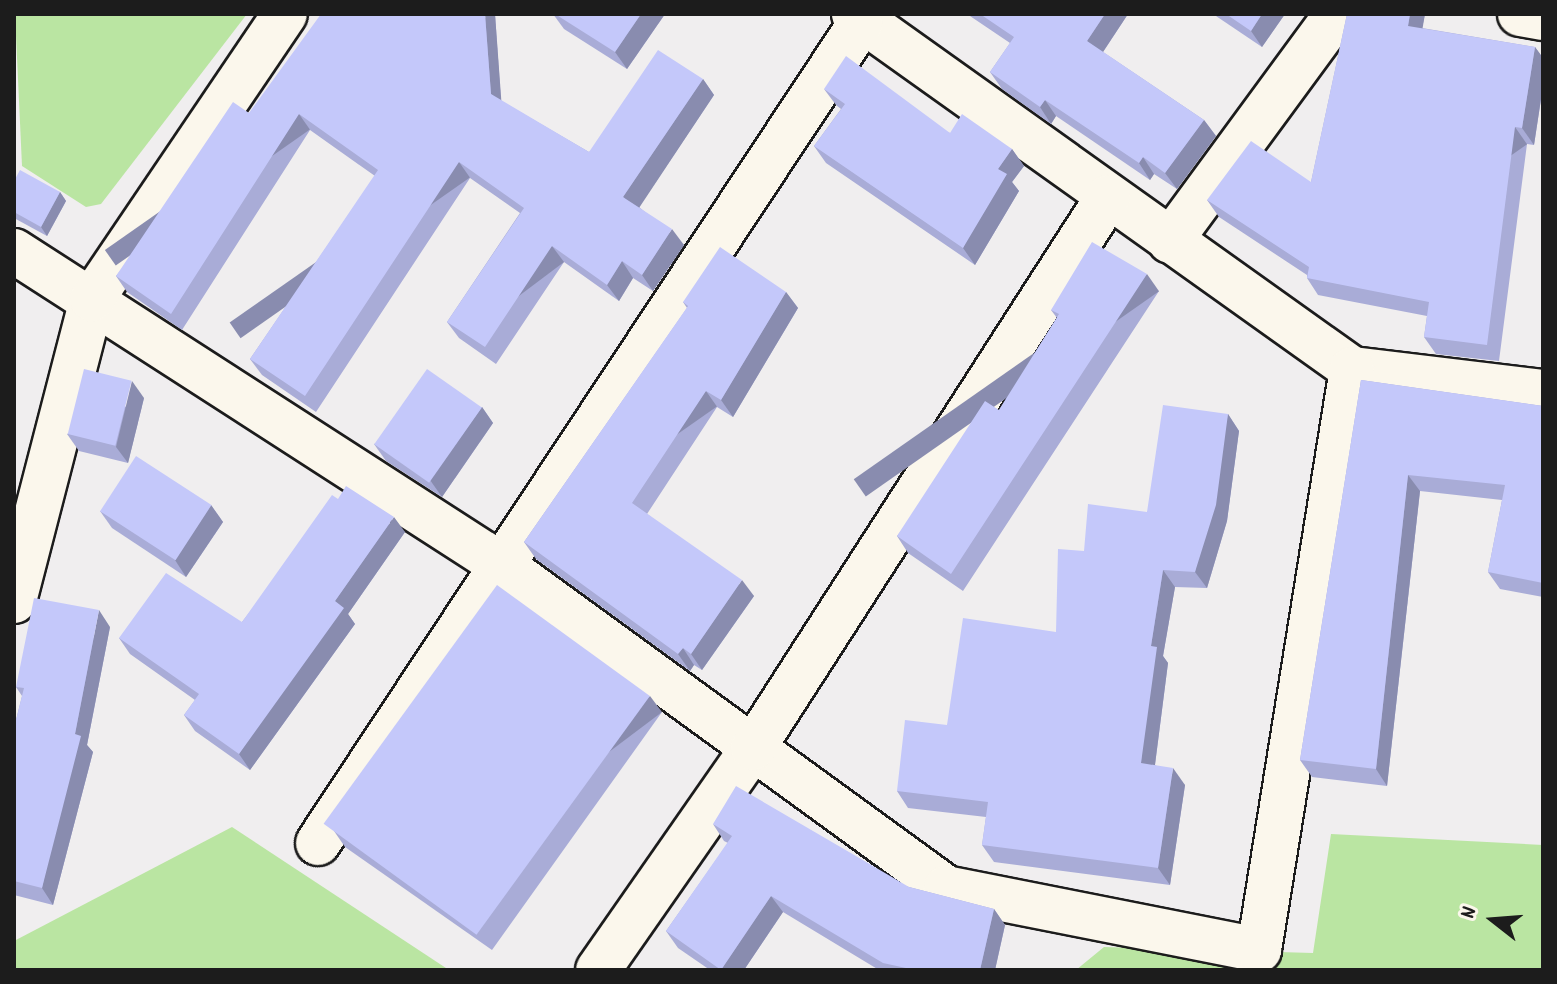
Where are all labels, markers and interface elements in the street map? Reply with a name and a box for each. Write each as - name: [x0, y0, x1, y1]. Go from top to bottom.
- north arrow: [1453, 880, 1533, 960]
- text: N: [1453, 903, 1486, 923]

